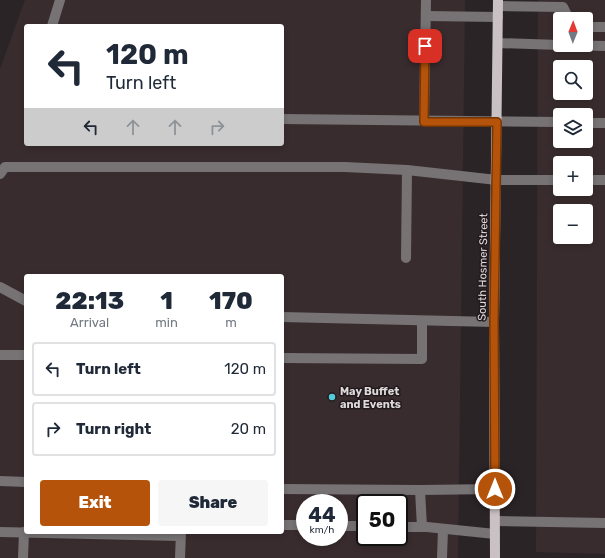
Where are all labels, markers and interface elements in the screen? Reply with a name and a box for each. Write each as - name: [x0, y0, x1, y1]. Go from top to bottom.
- north arrow: [553, 12, 593, 52]
- map controls: [553, 12, 593, 244]
- pin: [408, 29, 442, 63]
- icon: arrive: [414, 35, 436, 57]
- text: 120 m: [106, 38, 189, 71]
- icon: left: [40, 40, 92, 92]
- button: search: [553, 60, 593, 100]
- text: Turn left: [106, 72, 176, 94]
- button: layers: [553, 108, 593, 148]
- icon: left: [80, 116, 102, 138]
- icon: ahead: [122, 116, 144, 138]
- icon: ahead: [164, 116, 186, 138]
- icon: right: [206, 116, 228, 138]
- button: +: [553, 156, 593, 196]
- button: −: [553, 204, 593, 244]
- street label: South Hosmer Street: [476, 212, 490, 321]
- text: 22:13: [55, 287, 124, 315]
- text: 1: [160, 287, 173, 315]
- text: 170: [209, 287, 253, 315]
- text: Arrival: [70, 315, 109, 330]
- text: min: [155, 315, 178, 330]
- text: m: [225, 315, 237, 330]
- icon: left: [42, 358, 64, 380]
- text: Turn left: [76, 360, 141, 378]
- text: 120 m: [224, 360, 266, 378]
- place label: May Buffet and Events: [340, 385, 401, 411]
- marker: May Buffet and Events: [327, 392, 337, 402]
- icon: right: [42, 418, 64, 440]
- text: Turn right: [76, 420, 151, 438]
- text: 20 m: [231, 420, 266, 438]
- position arrow: [474, 468, 516, 510]
- button: Exit: [40, 480, 150, 526]
- button: Share: [158, 480, 268, 526]
- speed limit sign: 50: [356, 494, 408, 546]
- text: 44: [308, 503, 336, 527]
- text: km/h: [310, 524, 334, 536]

